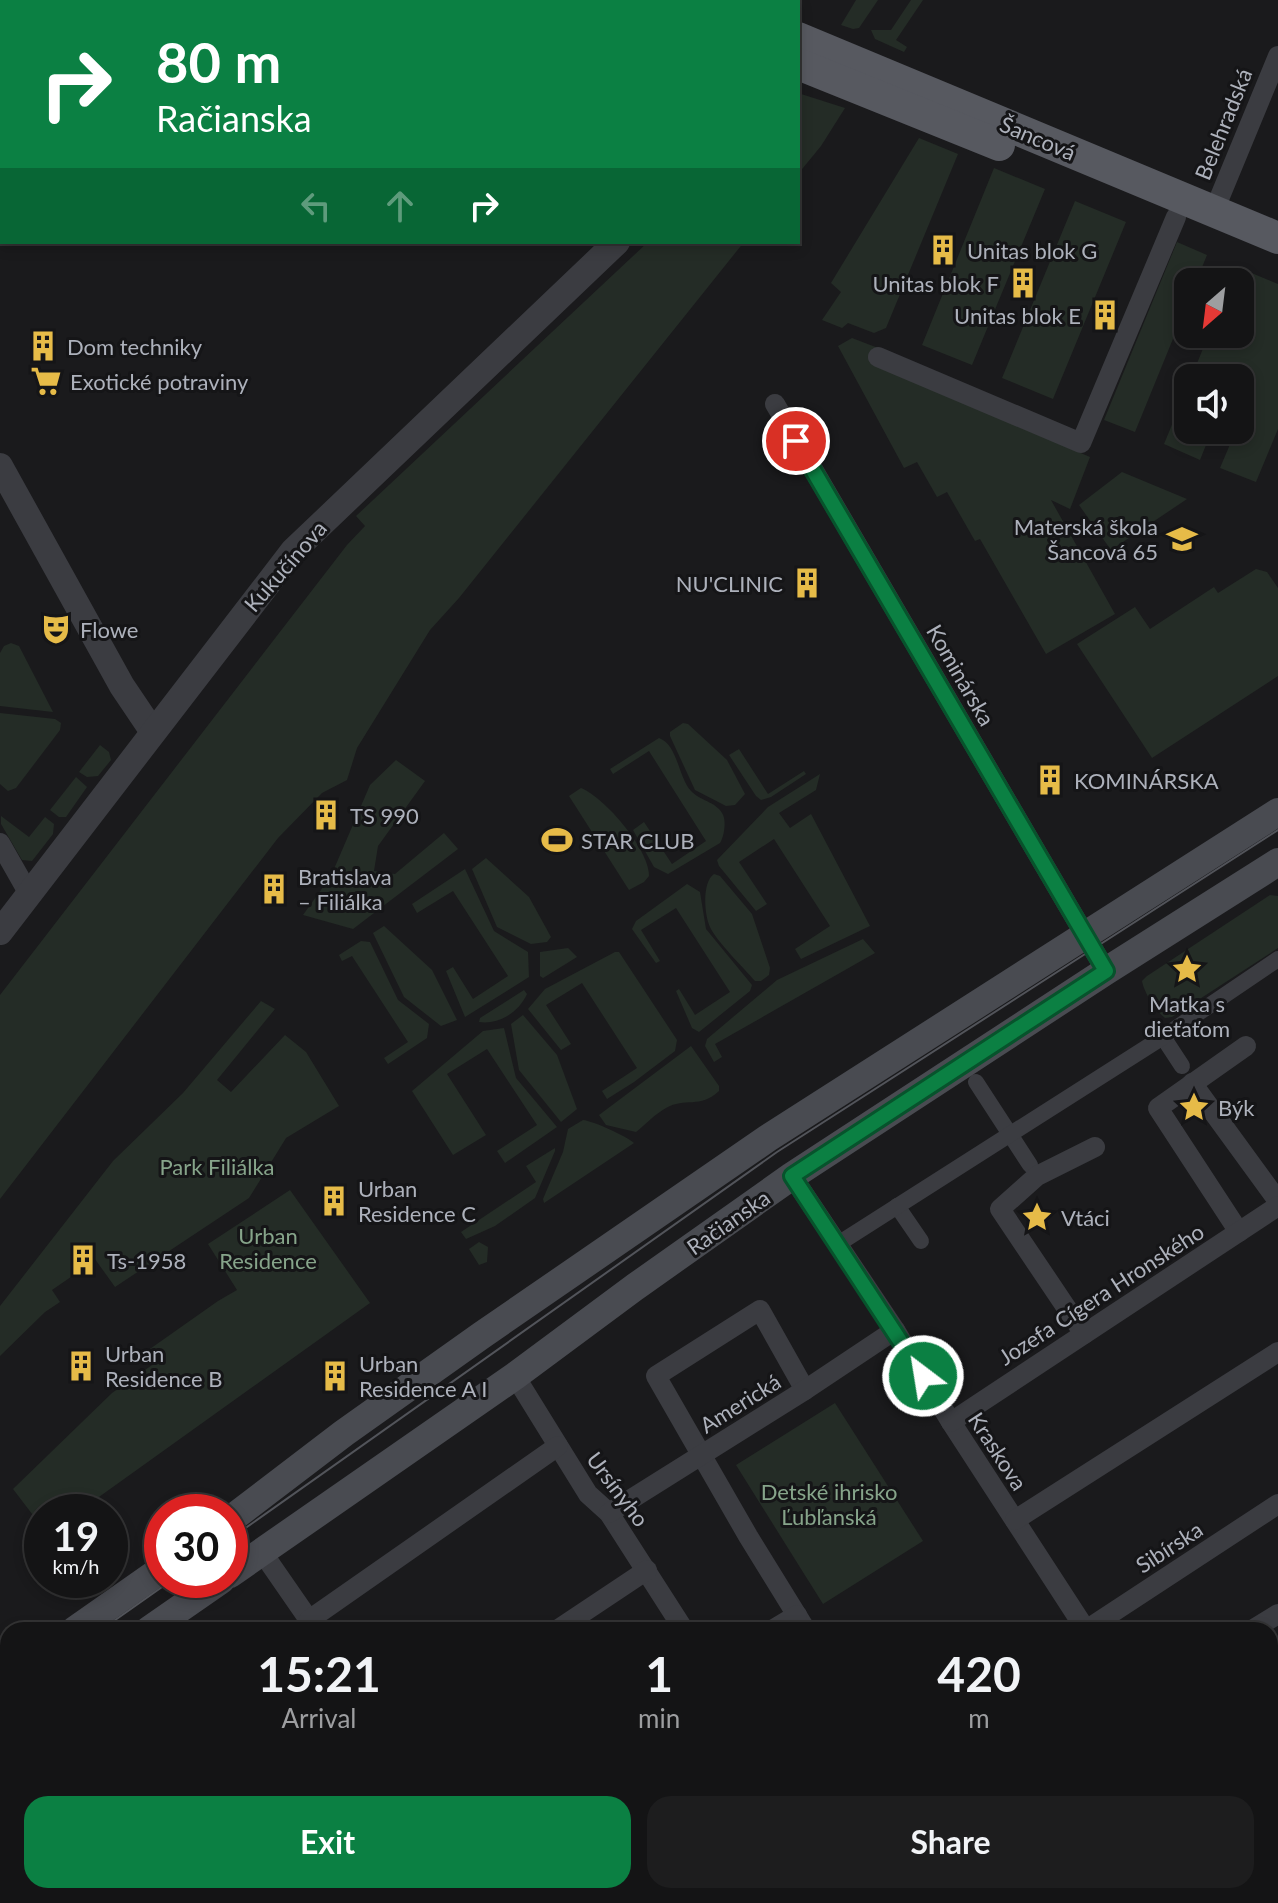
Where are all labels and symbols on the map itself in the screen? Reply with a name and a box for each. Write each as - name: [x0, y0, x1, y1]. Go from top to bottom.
- street label: Belehradská: [1188, 64, 1258, 184]
- street label: Šancová: [996, 110, 1080, 166]
- building icon: Unitas blok G: [926, 233, 960, 267]
- place label: Unitas blok G: [967, 237, 1097, 264]
- building icon: Unitas blok F: [1006, 266, 1040, 300]
- north arrow: [1174, 268, 1254, 348]
- place label: Unitas blok F: [872, 270, 999, 297]
- building icon: Unitas blok E: [1088, 298, 1122, 332]
- place label: Unitas blok E: [954, 302, 1081, 329]
- building icon: Dom techniky: [26, 329, 60, 363]
- place label: Dom techniky: [67, 333, 203, 360]
- supermarket icon: Exotické potraviny: [29, 364, 63, 398]
- place label: Exotické potraviny: [70, 368, 249, 395]
- pin: [762, 407, 830, 475]
- place label: Materská škola Šancová 65: [1014, 513, 1158, 565]
- street label: Kukučínova: [238, 515, 332, 617]
- school or university icon: Materská škola Šancová 65: [1165, 522, 1199, 556]
- building icon: NU'CLINIC: [790, 566, 824, 600]
- place label: NU'CLINIC: [676, 570, 783, 597]
- theatre icon: Flowe: [39, 612, 73, 646]
- place label: Flowe: [80, 616, 139, 643]
- street label: Kominárska: [921, 620, 1001, 730]
- building icon: KOMINÁRSKA: [1033, 763, 1067, 797]
- place label: KOMINÁRSKA: [1074, 767, 1219, 794]
- building icon: TS 990: [309, 798, 343, 832]
- place label: TS 990: [350, 802, 419, 829]
- sports icon: STAR CLUB: [540, 823, 574, 857]
- place label: STAR CLUB: [581, 827, 695, 854]
- place label: Bratislava – Filiálka: [298, 863, 392, 915]
- building icon: Bratislava – Filiálka: [257, 872, 291, 906]
- place icon: Matka s dieťaťom: [1170, 952, 1204, 986]
- place label: Matka s dieťaťom: [1144, 990, 1230, 1042]
- place icon: Býk: [1177, 1090, 1211, 1124]
- place label: Býk: [1218, 1094, 1255, 1121]
- park label: Park Filiálka: [160, 1153, 275, 1180]
- place label: Urban Residence C: [358, 1175, 476, 1227]
- building icon: Urban Residence C: [317, 1184, 351, 1218]
- street label: Račianska: [681, 1184, 775, 1260]
- place icon: Vtáci: [1020, 1200, 1054, 1234]
- place label: Vtáci: [1061, 1204, 1110, 1231]
- street label: Jozefa Cígera Hronského: [993, 1218, 1209, 1370]
- park label: Urban Residence: [219, 1222, 317, 1274]
- building icon: Ts-1958: [66, 1243, 100, 1277]
- place label: Ts-1958: [107, 1247, 186, 1274]
- position arrow: [881, 1334, 965, 1418]
- place label: Urban Residence B: [105, 1340, 222, 1392]
- building icon: Urban Residence B: [64, 1349, 98, 1383]
- place label: Urban Residence A I: [359, 1350, 487, 1402]
- building icon: Urban Residence A I: [318, 1359, 352, 1393]
- street label: Americká: [694, 1368, 786, 1438]
- street label: Kraskova: [963, 1407, 1033, 1495]
- street label: Ursínyho: [581, 1446, 655, 1532]
- park label: Detské ihrisko Ľubľanská: [761, 1478, 897, 1530]
- speed limit sign: 30: [144, 1494, 248, 1598]
- street label: Sibírska: [1130, 1515, 1208, 1579]

